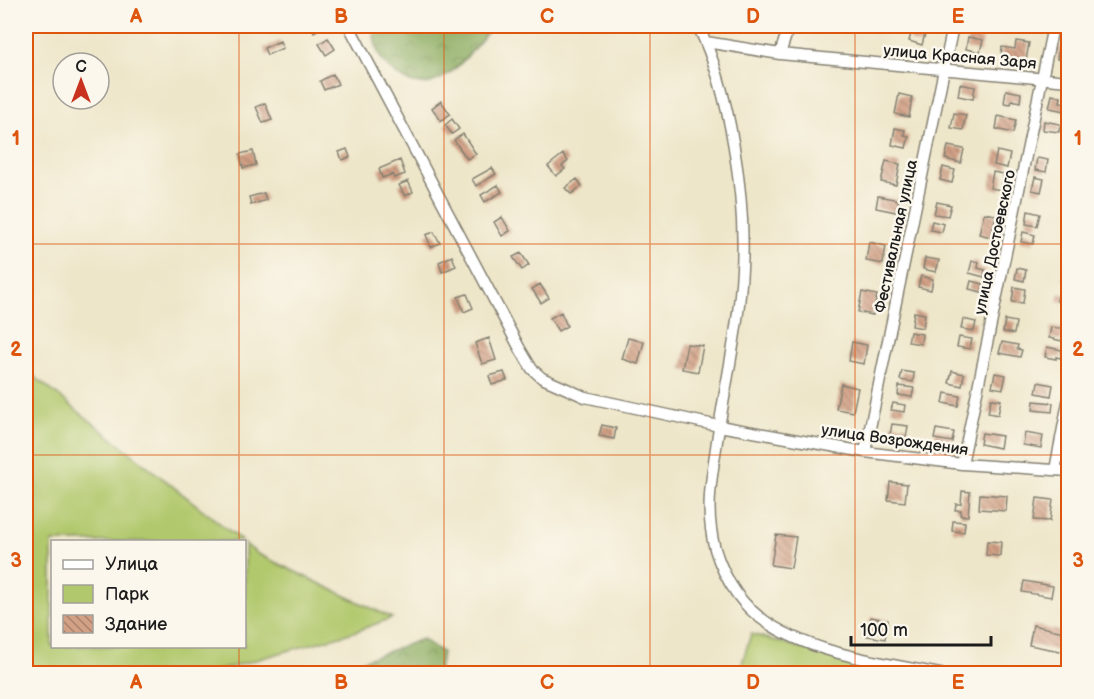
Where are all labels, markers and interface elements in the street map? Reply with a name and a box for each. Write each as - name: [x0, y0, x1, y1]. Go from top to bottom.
- text: A: [129, 5, 143, 29]
- text: B: [334, 5, 348, 29]
- text: C: [540, 5, 554, 29]
- text: D: [746, 5, 760, 29]
- text: E: [952, 5, 965, 29]
- street label: улица Красная Заря: [882, 41, 1037, 74]
- north arrow: [51, 51, 111, 111]
- text: С: [75, 58, 87, 77]
- text: 1: [12, 127, 20, 151]
- text: 1: [1074, 127, 1082, 151]
- street label: Фестивальная улица: [871, 157, 922, 315]
- street label: улица Достоевского: [971, 168, 1020, 316]
- text: 2: [10, 338, 22, 362]
- text: 2: [1072, 338, 1084, 362]
- street label: улица Возрождения: [820, 421, 970, 460]
- legend: [51, 540, 246, 648]
- text: 3: [10, 549, 22, 573]
- text: 3: [1072, 549, 1084, 573]
- text: Улица: [105, 554, 159, 575]
- text: Парк: [105, 584, 149, 605]
- scale bar: [851, 609, 990, 647]
- text: Здание: [105, 614, 167, 635]
- text: 100 m: [860, 620, 908, 641]
- text: A: [129, 671, 143, 695]
- text: B: [334, 671, 348, 695]
- text: C: [540, 671, 554, 695]
- text: D: [746, 671, 760, 695]
- text: E: [952, 671, 965, 695]

